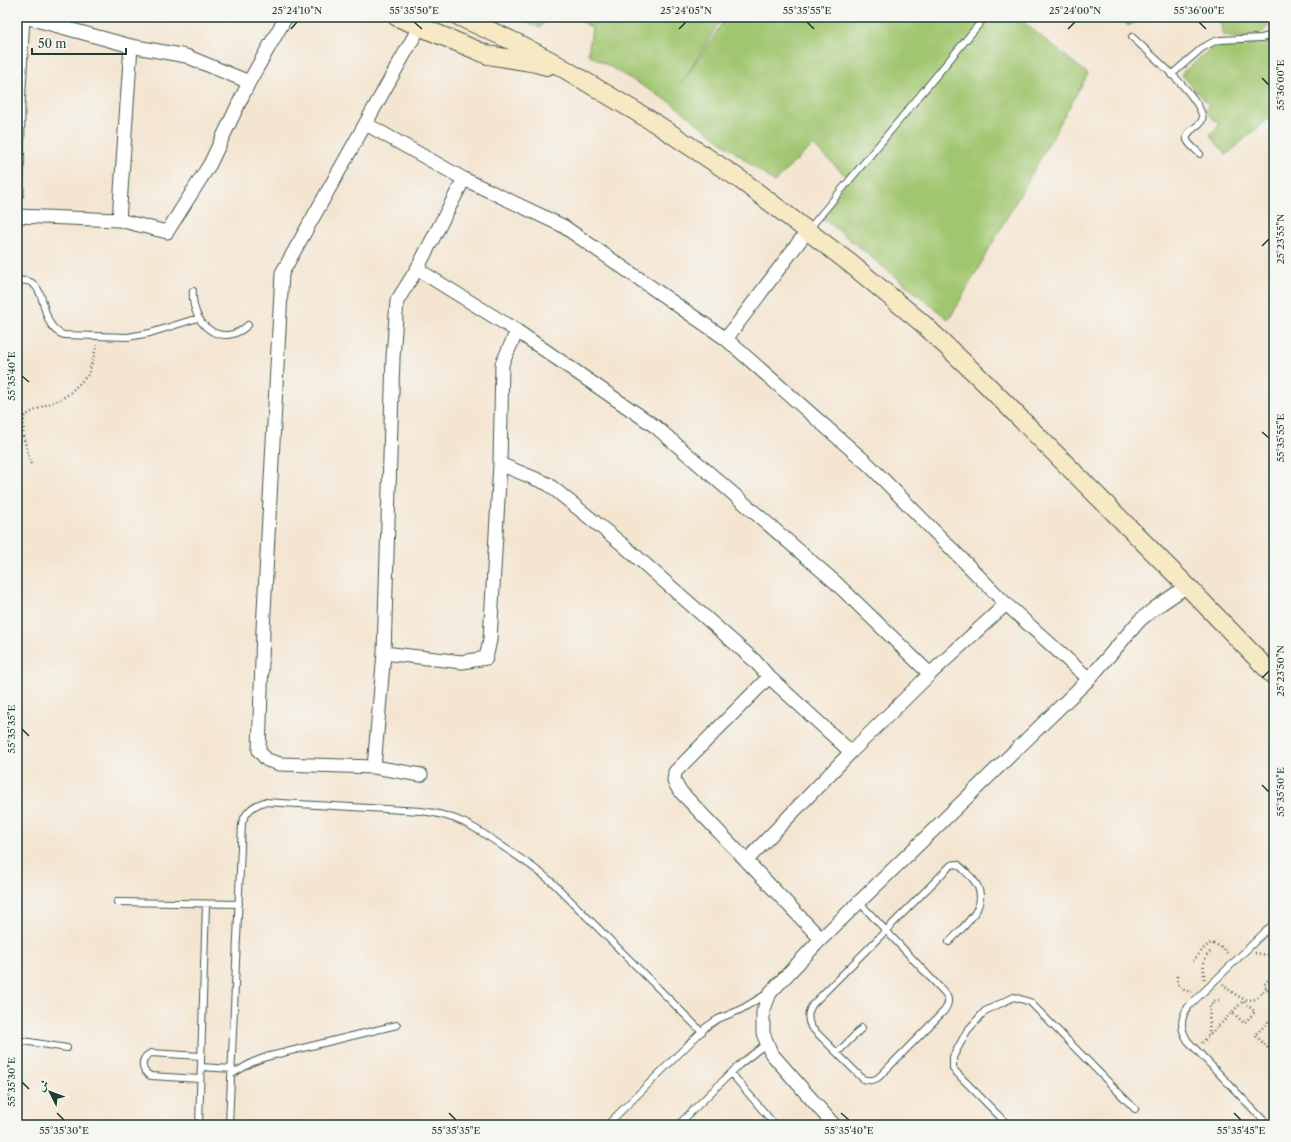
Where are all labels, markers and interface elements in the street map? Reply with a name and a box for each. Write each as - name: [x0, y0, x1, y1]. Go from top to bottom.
- text: 25°24'10"N: [272, 4, 322, 17]
- text: 55°35'50"E: [389, 4, 439, 17]
- text: 25°24'05"N: [660, 4, 712, 17]
- text: 55°35'55"E: [783, 4, 831, 17]
- text: 25°24'00"N: [1049, 4, 1101, 17]
- text: 55°36'00"E: [1174, 4, 1224, 17]
- scale bar: [32, 30, 126, 56]
- text: 50 m: [38, 36, 67, 51]
- text: 55°36'00"E: [1274, 60, 1287, 110]
- text: 25°23'55"N: [1274, 214, 1287, 264]
- text: 55°35'40"E: [5, 351, 18, 401]
- text: 55°35'55"E: [1274, 414, 1287, 462]
- text: 25°23'50"N: [1274, 645, 1287, 697]
- text: 55°35'35"E: [5, 704, 18, 753]
- text: 55°35'50"E: [1274, 767, 1287, 817]
- text: 55°35'30"E: [5, 1057, 18, 1107]
- north arrow: [30, 1072, 70, 1112]
- text: ش: [34, 1077, 51, 1094]
- text: 55°35'30"E: [39, 1124, 89, 1137]
- text: 55°35'35"E: [432, 1124, 481, 1137]
- text: 55°35'40"E: [824, 1124, 874, 1137]
- text: 55°35'45"E: [1217, 1124, 1265, 1137]

